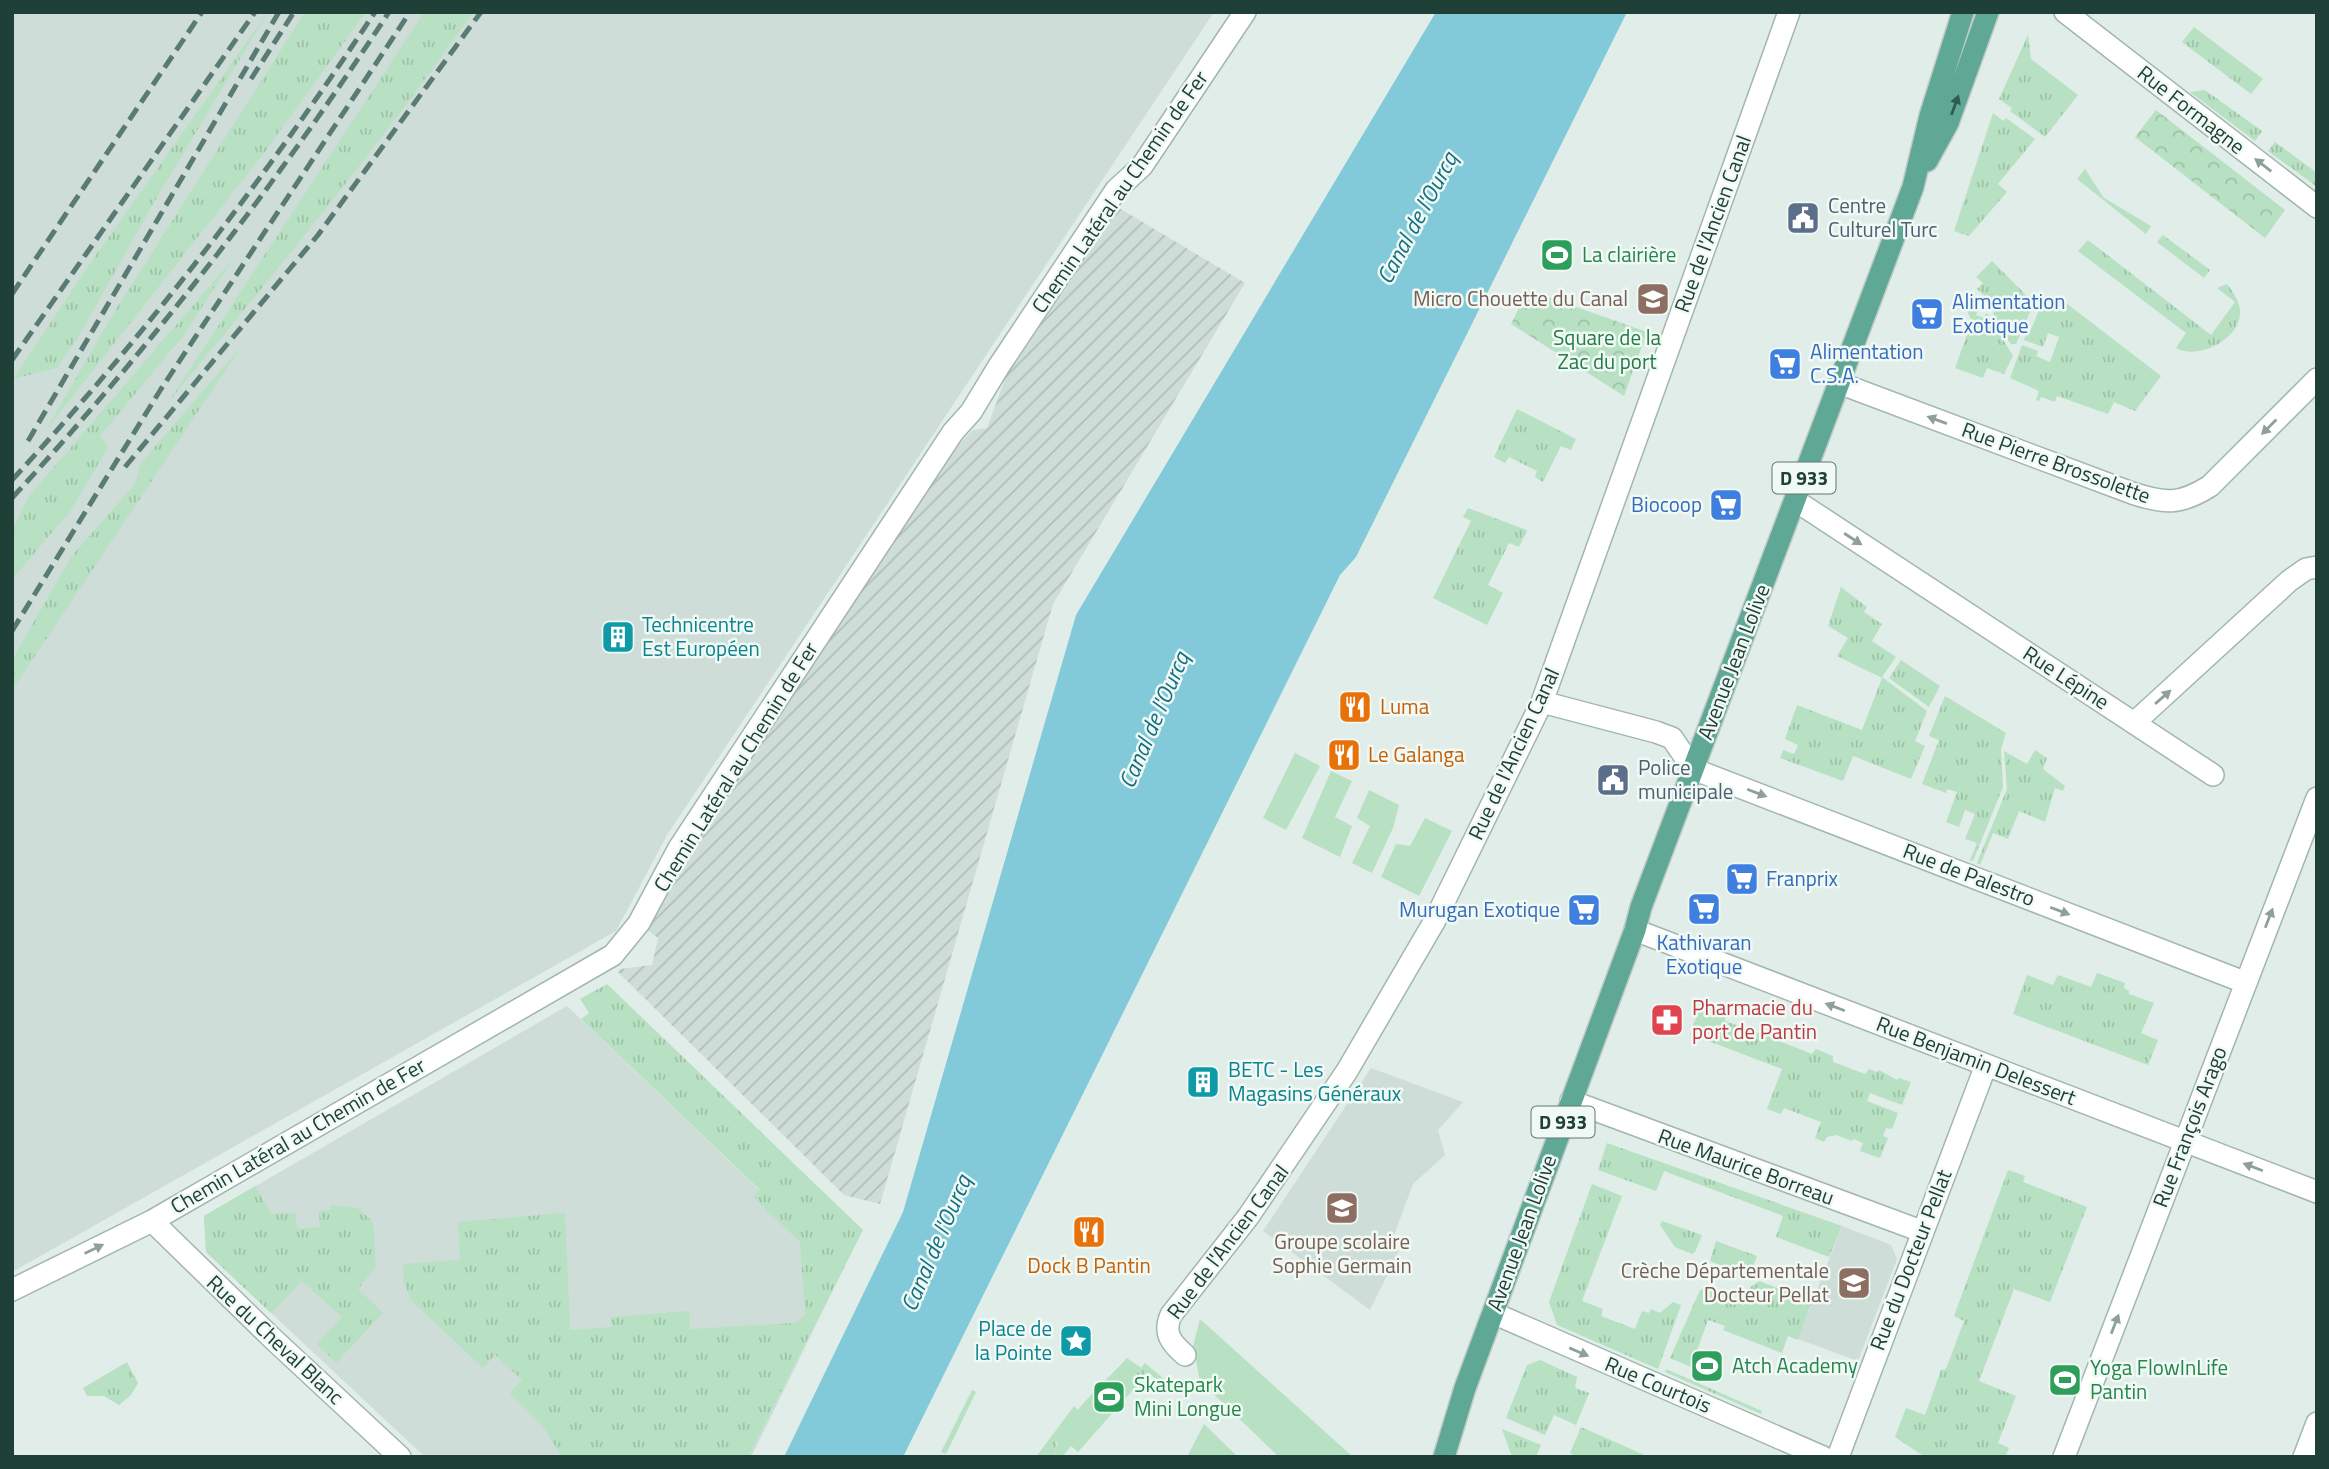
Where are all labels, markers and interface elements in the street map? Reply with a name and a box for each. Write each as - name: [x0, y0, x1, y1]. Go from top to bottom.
- street label: Rue Formagne: [2131, 57, 2252, 162]
- street label: Chemin Latéral au Chemin de Fer: [1023, 64, 1215, 319]
- one-way arrow: [1950, 94, 1961, 115]
- street label: Rue de l'Ancien Canal: [1665, 131, 1759, 317]
- water label: Canal de l'Ourcq: [1367, 144, 1467, 290]
- one-way arrow: [2254, 158, 2272, 173]
- place label: Centre Culturel Turc: [1828, 189, 1937, 245]
- public building icon: Centre Culturel Turc: [1784, 199, 1822, 237]
- sports icon: La clairière: [1538, 236, 1576, 274]
- place label: La clairière: [1582, 238, 1676, 270]
- school or university icon: Micro Chouette du Canal: [1634, 280, 1672, 318]
- place label: Micro Chouette du Canal: [1413, 282, 1628, 314]
- place label: Alimentation Exotique: [1952, 285, 2066, 341]
- supermarket icon: Alimentation Exotique: [1908, 295, 1946, 333]
- park label: Square de la Zac du port: [1553, 321, 1662, 377]
- place label: Alimentation C.S.A.: [1810, 335, 1924, 391]
- supermarket icon: Alimentation C.S.A.: [1766, 345, 1804, 383]
- street label: Rue Pierre Brossolette: [1957, 413, 2155, 511]
- one-way arrow: [1927, 414, 1948, 425]
- one-way arrow: [2260, 419, 2277, 436]
- road number: D 933: [1772, 463, 1836, 494]
- supermarket icon: Biocoop: [1707, 486, 1745, 524]
- place label: Biocoop: [1631, 488, 1702, 520]
- one-way arrow: [1843, 532, 1863, 545]
- street label: Avenue Jean Lolive: [1689, 579, 1777, 744]
- place label: Technicentre Est Européen: [642, 608, 760, 664]
- building icon: Technicentre Est Européen: [599, 618, 637, 656]
- street label: Chemin Latéral au Chemin de Fer: [645, 635, 825, 898]
- street label: Rue Lépine: [2017, 637, 2116, 717]
- water label: Canal de l'Ourcq: [1109, 645, 1199, 793]
- street label: Rue de l'Ancien Canal: [1459, 662, 1567, 845]
- restaurant icon: Luma: [1336, 688, 1374, 726]
- one-way arrow: [2154, 689, 2172, 705]
- place label: Luma: [1380, 690, 1430, 722]
- restaurant icon: Le Galanga: [1325, 736, 1363, 774]
- place label: Le Galanga: [1368, 738, 1465, 770]
- place label: Police municipale: [1638, 751, 1733, 807]
- public building icon: Police municipale: [1594, 761, 1632, 799]
- one-way arrow: [1746, 788, 1767, 799]
- street label: Rue de Palestro: [1899, 834, 2040, 914]
- supermarket icon: Franprix: [1723, 860, 1761, 898]
- place label: Franprix: [1766, 862, 1839, 894]
- supermarket icon: Kathivaran Exotique: [1685, 890, 1723, 928]
- supermarket icon: Murugan Exotique: [1565, 891, 1603, 929]
- place label: Murugan Exotique: [1399, 893, 1560, 925]
- one-way arrow: [2050, 905, 2071, 916]
- one-way arrow: [2264, 908, 2275, 929]
- place label: Kathivaran Exotique: [1656, 926, 1752, 982]
- place label: Pharmacie du port de Pantin: [1692, 991, 1817, 1047]
- pharmacy icon: Pharmacie du port de Pantin: [1648, 1001, 1686, 1039]
- one-way arrow: [1824, 1001, 1845, 1012]
- street label: Rue Benjamin Delessert: [1872, 1007, 2081, 1113]
- street label: Rue François Arago: [2144, 1041, 2235, 1212]
- street label: Chemin Latéral au Chemin de Fer: [164, 1049, 431, 1221]
- place label: BETC - Les Magasins Généraux: [1228, 1053, 1402, 1109]
- building icon: BETC - Les Magasins Généraux: [1184, 1063, 1222, 1101]
- road number: D 933: [1532, 1106, 1594, 1138]
- street label: Rue Maurice Borreau: [1654, 1119, 1839, 1213]
- street label: Avenue Jean Lolive: [1478, 1150, 1564, 1315]
- street label: Rue de l'Ancien Canal: [1158, 1157, 1296, 1326]
- one-way arrow: [2243, 1162, 2264, 1173]
- street label: Rue du Docteur Pellat: [1861, 1164, 1960, 1355]
- water label: Canal de l'Ourcq: [891, 1168, 981, 1316]
- school or university icon: Groupe scolaire Sophie Germain: [1323, 1189, 1361, 1227]
- restaurant icon: Dock B Pantin: [1070, 1213, 1108, 1251]
- place label: Groupe scolaire Sophie Germain: [1272, 1225, 1412, 1281]
- one-way arrow: [84, 1244, 104, 1255]
- place label: Dock B Pantin: [1027, 1249, 1151, 1281]
- place label: Crèche Départementale Docteur Pellat: [1621, 1254, 1830, 1310]
- school or university icon: Crèche Départementale Docteur Pellat: [1835, 1264, 1873, 1302]
- street label: Rue du Cheval Blanc: [200, 1267, 352, 1412]
- place label: Place de la Pointe: [975, 1312, 1052, 1368]
- one-way arrow: [2110, 1314, 2121, 1335]
- place icon: Place de la Pointe: [1057, 1322, 1095, 1360]
- one-way arrow: [1569, 1346, 1590, 1357]
- street label: Rue Courtois: [1600, 1347, 1717, 1421]
- sports icon: Atch Academy: [1688, 1347, 1726, 1385]
- place label: Atch Academy: [1732, 1349, 1858, 1381]
- place label: Yoga FlowInLife Pantin: [2090, 1351, 2228, 1407]
- sports icon: Yoga FlowInLife Pantin: [2046, 1361, 2084, 1399]
- place label: Skatepark Mini Longue: [1134, 1368, 1242, 1424]
- sports icon: Skatepark Mini Longue: [1090, 1378, 1128, 1416]

